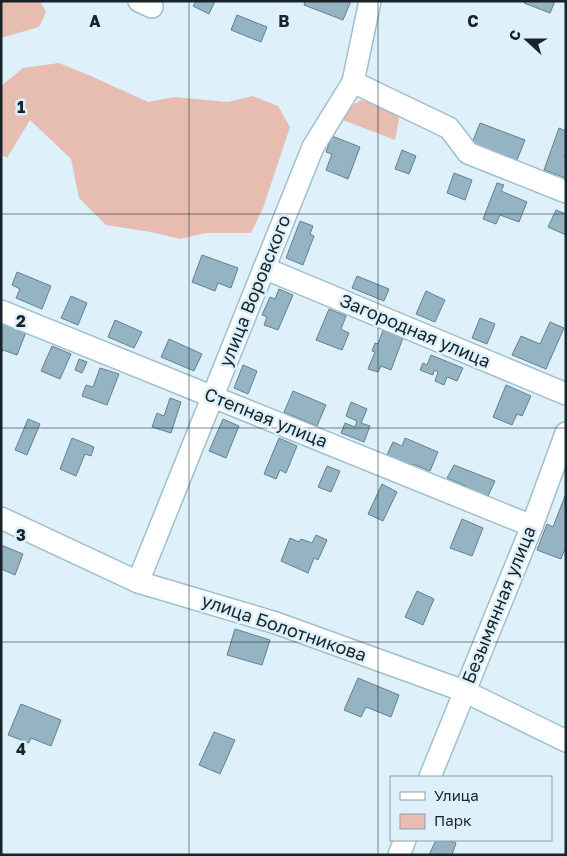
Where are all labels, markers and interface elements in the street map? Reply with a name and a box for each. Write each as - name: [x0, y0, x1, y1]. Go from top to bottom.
- text: A: [89, 11, 101, 31]
- text: B: [278, 11, 290, 31]
- text: C: [467, 11, 479, 31]
- north arrow: [502, 15, 552, 65]
- text: С: [505, 27, 524, 43]
- text: 1: [17, 97, 25, 117]
- street label: улица Воровского: [214, 212, 295, 370]
- street label: Загородная улица: [337, 288, 494, 372]
- text: 2: [16, 311, 26, 331]
- street label: Степная улица: [202, 382, 331, 452]
- street label: Безымянная улица: [456, 523, 540, 687]
- text: 3: [16, 525, 26, 545]
- street label: улица Болотникова: [199, 589, 370, 666]
- text: 4: [16, 739, 26, 759]
- legend: [390, 776, 552, 841]
- text: Улица: [434, 786, 479, 804]
- text: Парк: [434, 811, 472, 829]

